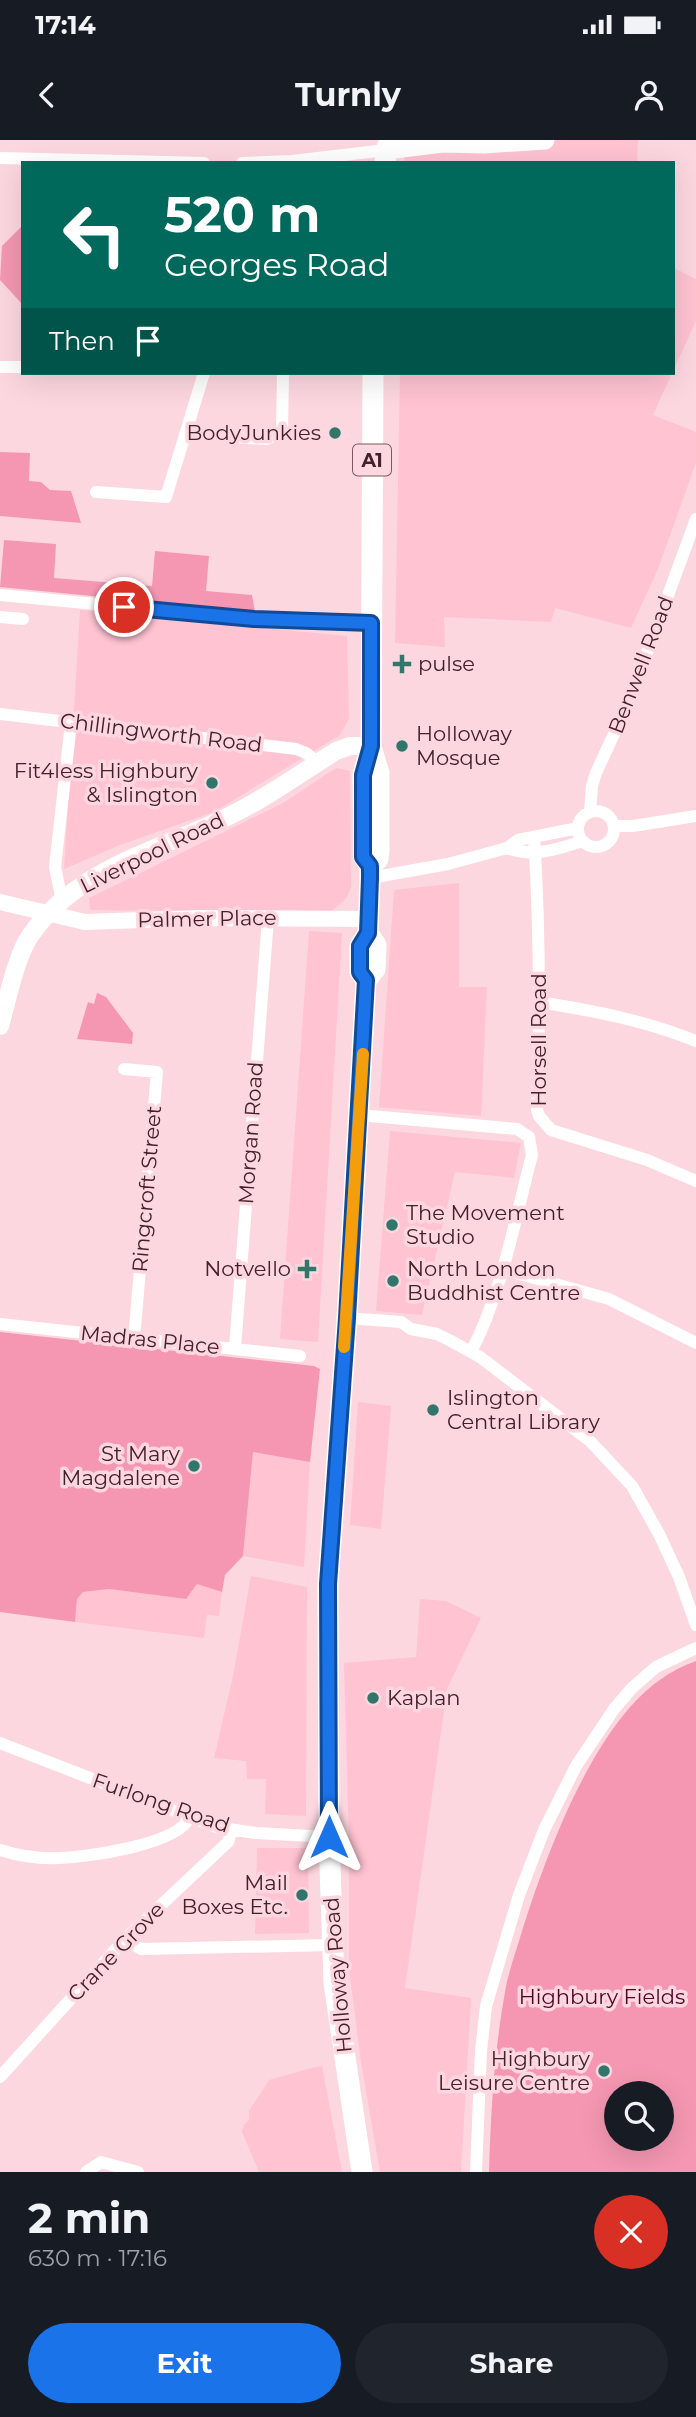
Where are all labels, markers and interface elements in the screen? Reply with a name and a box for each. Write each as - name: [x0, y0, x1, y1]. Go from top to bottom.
- text: 17:14: [35, 9, 96, 41]
- text: Turnly: [295, 75, 401, 114]
- icon: back: [28, 76, 66, 114]
- icon: person: [630, 76, 668, 114]
- text: 520 m: [164, 185, 320, 244]
- icon: left: [49, 189, 140, 280]
- text: Georges Road: [164, 245, 389, 284]
- icon: arrive: [129, 322, 167, 360]
- text: Then: [49, 325, 115, 357]
- place label: BodyJunkies: [187, 420, 321, 445]
- marker: BodyJunkies: [327, 425, 343, 441]
- road number: A1: [353, 444, 391, 476]
- pin: [94, 577, 154, 637]
- icon: arrive: [105, 588, 143, 626]
- street label: Benwell Road: [603, 593, 678, 737]
- place label: pulse: [418, 651, 475, 676]
- marker: pulse: [392, 654, 412, 674]
- street label: Chillingworth Road: [59, 708, 264, 757]
- place label: Holloway Mosque: [416, 721, 512, 770]
- marker: Holloway Mosque: [394, 738, 410, 754]
- place label: Fit4less Highbury & Islington: [14, 758, 199, 807]
- marker: Fit4less Highbury & Islington: [204, 775, 220, 791]
- street label: Liverpool Road: [76, 807, 228, 898]
- street label: Palmer Place: [137, 905, 277, 932]
- street label: Horsell Road: [526, 973, 551, 1107]
- street label: Morgan Road: [233, 1061, 268, 1205]
- street label: Ringcroft Street: [127, 1105, 166, 1273]
- place label: The Movement Studio: [406, 1200, 565, 1249]
- marker: The Movement Studio: [384, 1217, 400, 1233]
- place label: Notvello: [204, 1256, 291, 1281]
- place label: North London Buddhist Centre: [407, 1256, 580, 1305]
- marker: Notvello: [297, 1259, 317, 1279]
- marker: North London Buddhist Centre: [385, 1273, 401, 1289]
- street label: Madras Place: [79, 1320, 221, 1359]
- place label: Islington Central Library: [447, 1385, 600, 1434]
- marker: Islington Central Library: [425, 1402, 441, 1418]
- place label: St Mary Magdalene: [61, 1441, 181, 1490]
- marker: St Mary Magdalene: [186, 1458, 202, 1474]
- place label: Kaplan: [387, 1685, 461, 1710]
- marker: Kaplan: [365, 1690, 381, 1706]
- street label: Furlong Road: [89, 1767, 233, 1838]
- position arrow: [292, 1800, 366, 1874]
- place label: Mail Boxes Etc.: [182, 1870, 288, 1919]
- marker: Mail Boxes Etc.: [294, 1887, 310, 1903]
- street label: Holloway Road: [318, 1896, 357, 2054]
- street label: Crane Grove: [62, 1897, 169, 2006]
- park label: Highbury Fields: [519, 1984, 685, 2009]
- place label: Highbury Leisure Centre: [438, 2046, 591, 2095]
- marker: Highbury Leisure Centre: [596, 2063, 612, 2079]
- map controls: [604, 2081, 674, 2151]
- button: search: [604, 2081, 674, 2151]
- text: 2 min: [28, 2192, 150, 2244]
- button: close: [594, 2195, 668, 2269]
- text: 630 m · 17:16: [28, 2244, 167, 2272]
- button: Exit: [28, 2323, 341, 2403]
- button: Share: [355, 2323, 668, 2403]

